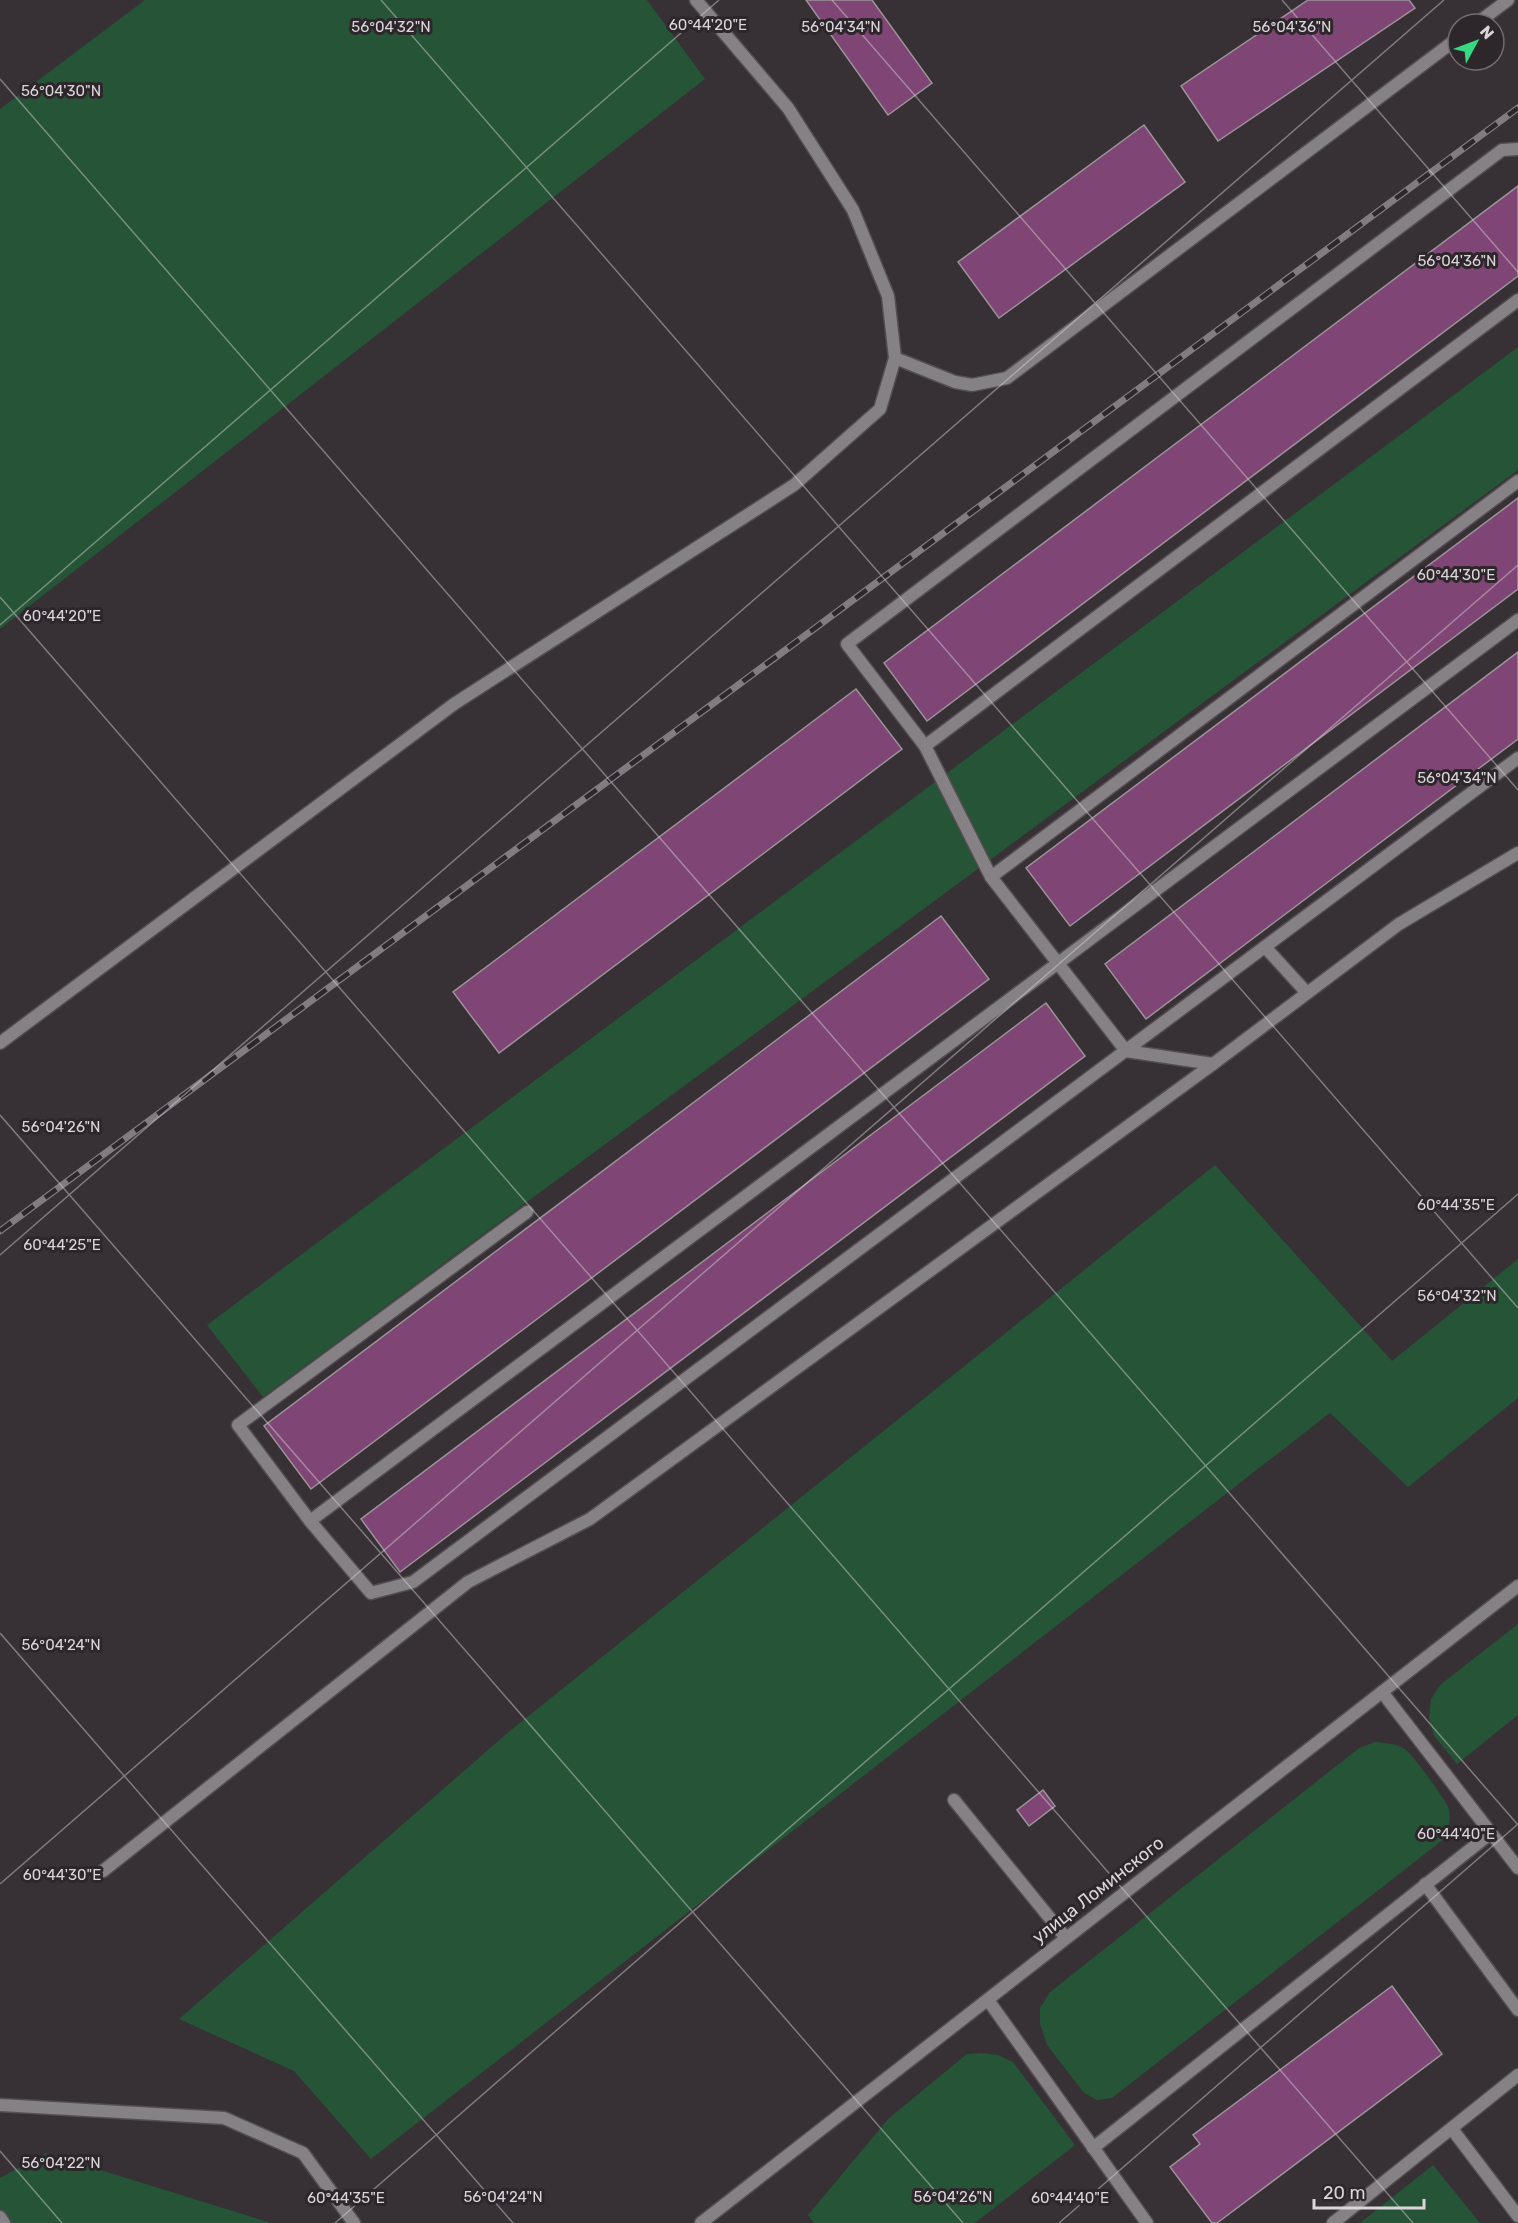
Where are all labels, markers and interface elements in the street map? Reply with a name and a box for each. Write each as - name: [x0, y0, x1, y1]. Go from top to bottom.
- north arrow: [1446, 12, 1506, 72]
- text: 60°44'20"E: [669, 16, 747, 34]
- text: 56°04'32"N: [351, 18, 431, 36]
- text: 56°04'34"N: [801, 18, 881, 36]
- text: 56°04'36"N: [1252, 18, 1332, 36]
- text: N: [1476, 22, 1498, 43]
- text: 56°04'30"N: [21, 82, 101, 100]
- text: 56°04'36"N: [1417, 252, 1497, 270]
- text: 60°44'30"E: [1417, 566, 1495, 584]
- text: 60°44'20"E: [23, 607, 101, 625]
- text: 56°04'34"N: [1417, 769, 1497, 787]
- text: 56°04'26"N: [22, 1118, 100, 1136]
- text: 60°44'35"E: [1417, 1196, 1495, 1214]
- text: 60°44'25"E: [23, 1236, 101, 1254]
- text: 56°04'32"N: [1417, 1287, 1497, 1305]
- text: 56°04'24"N: [21, 1636, 101, 1654]
- text: 60°44'40"E: [1417, 1825, 1495, 1843]
- street label: улица Ломинского: [1028, 1832, 1168, 1948]
- text: 60°44'30"E: [23, 1866, 101, 1884]
- text: 56°04'22"N: [21, 2154, 101, 2172]
- scale bar: [1314, 2172, 1424, 2210]
- text: 20 m: [1323, 2182, 1365, 2204]
- text: 56°04'24"N: [463, 2188, 543, 2206]
- text: 56°04'26"N: [914, 2188, 992, 2206]
- text: 60°44'35"E: [307, 2189, 385, 2207]
- text: 60°44'40"E: [1031, 2189, 1109, 2207]

